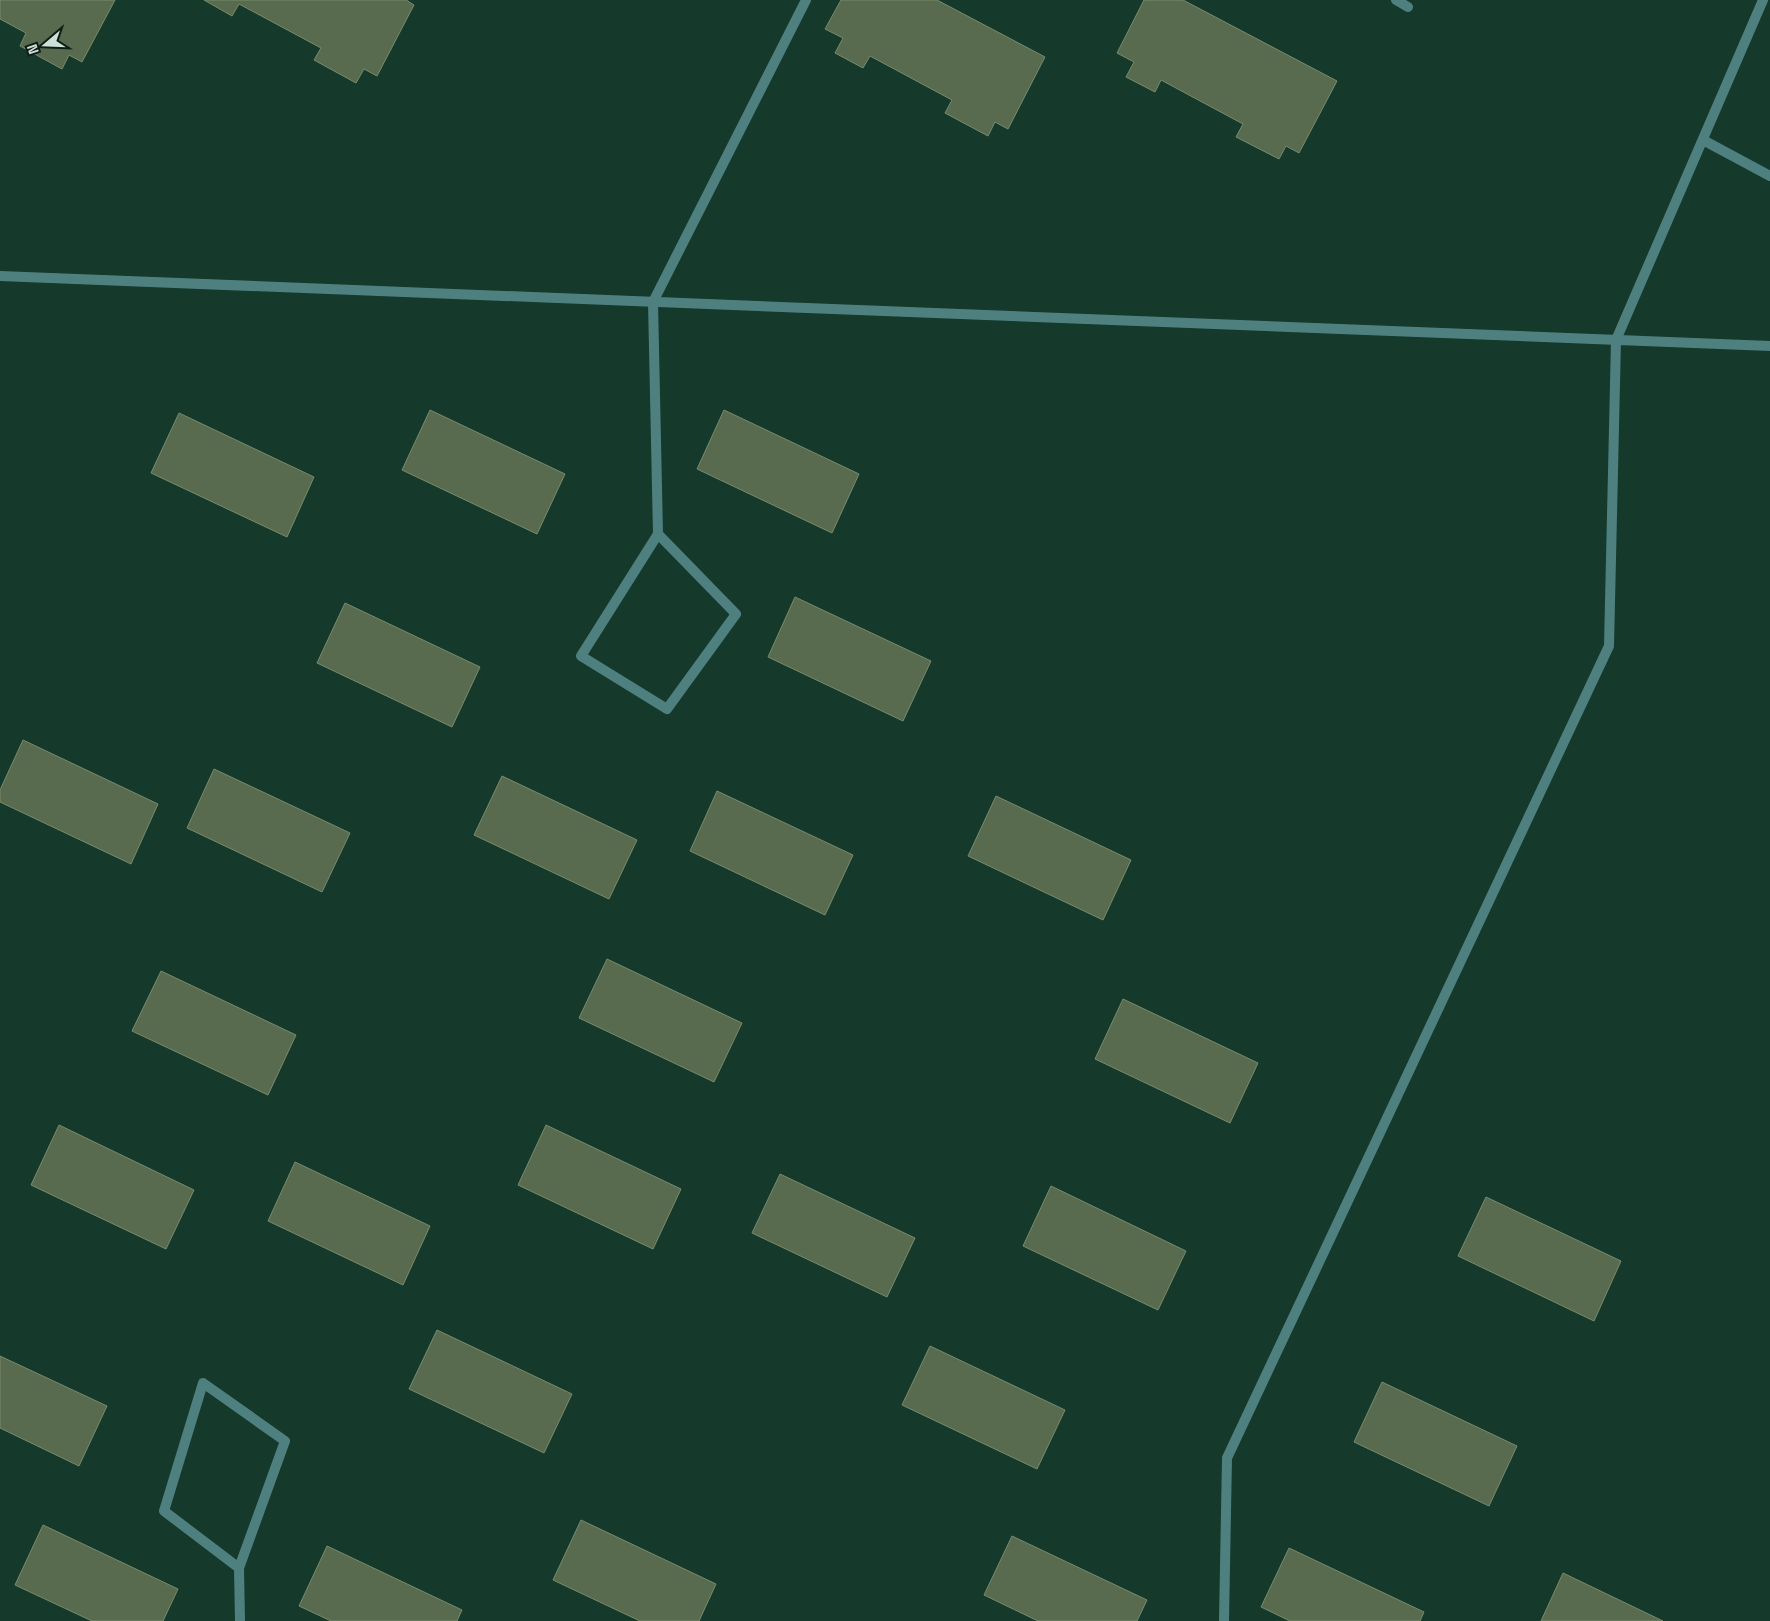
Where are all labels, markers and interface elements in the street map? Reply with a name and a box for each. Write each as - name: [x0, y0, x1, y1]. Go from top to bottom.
- north arrow: [20, 20, 70, 70]
- text: N: [23, 42, 43, 57]

